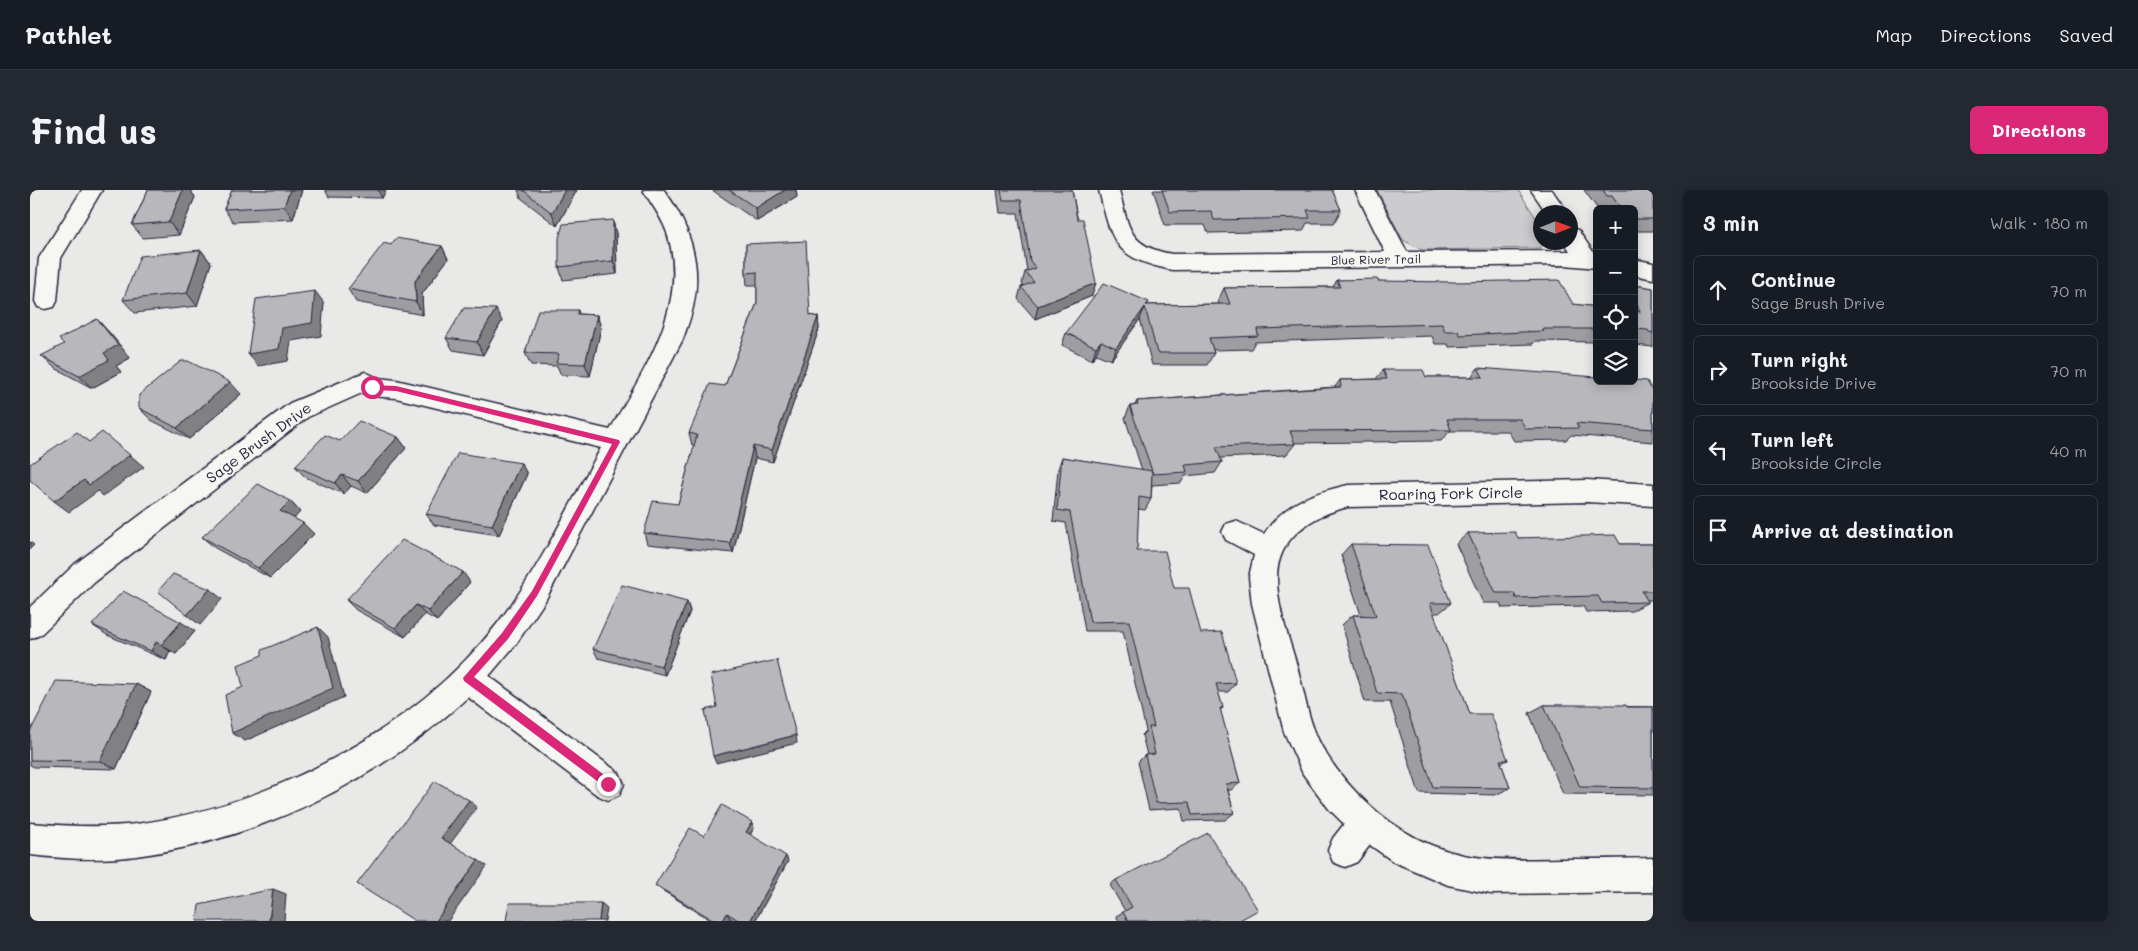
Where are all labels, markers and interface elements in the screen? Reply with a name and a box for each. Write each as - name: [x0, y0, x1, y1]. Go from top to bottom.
- text: Pathlet: [25, 19, 112, 50]
- text: Map: [1875, 23, 1912, 47]
- text: Directions: [1940, 23, 2032, 47]
- text: Saved: [2060, 23, 2113, 47]
- button: Directions: [1970, 106, 2108, 154]
- text: Find us: [30, 107, 157, 153]
- north arrow: [1533, 205, 1578, 250]
- map controls: [1593, 205, 1638, 385]
- button: +: [1593, 205, 1638, 250]
- text: 3 min: [1703, 209, 1759, 236]
- text: Walk · 180 m: [1990, 212, 2088, 233]
- street label: Blue River Trail: [1331, 250, 1421, 268]
- button: −: [1593, 250, 1638, 295]
- text: Continue: [1751, 267, 1836, 292]
- icon: ahead: [1704, 276, 1732, 304]
- text: 70 m: [2050, 280, 2087, 301]
- text: Sage Brush Drive: [1751, 292, 1885, 313]
- button: locate: [1593, 295, 1638, 340]
- button: layers: [1593, 340, 1638, 385]
- text: Turn right: [1751, 347, 1848, 372]
- icon: right: [1704, 356, 1732, 384]
- text: 70 m: [2050, 360, 2087, 381]
- text: Brookside Drive: [1751, 372, 1877, 393]
- route start: [361, 376, 384, 399]
- street label: Sage Brush Drive: [202, 397, 315, 487]
- text: Turn left: [1751, 427, 1834, 452]
- icon: left: [1704, 436, 1732, 464]
- text: 40 m: [2050, 440, 2087, 461]
- text: Brookside Circle: [1751, 452, 1882, 473]
- street label: Roaring Fork Circle: [1379, 482, 1523, 504]
- icon: arrive: [1704, 516, 1732, 544]
- text: Arrive at destination: [1751, 518, 1954, 543]
- route end: [597, 773, 620, 796]

